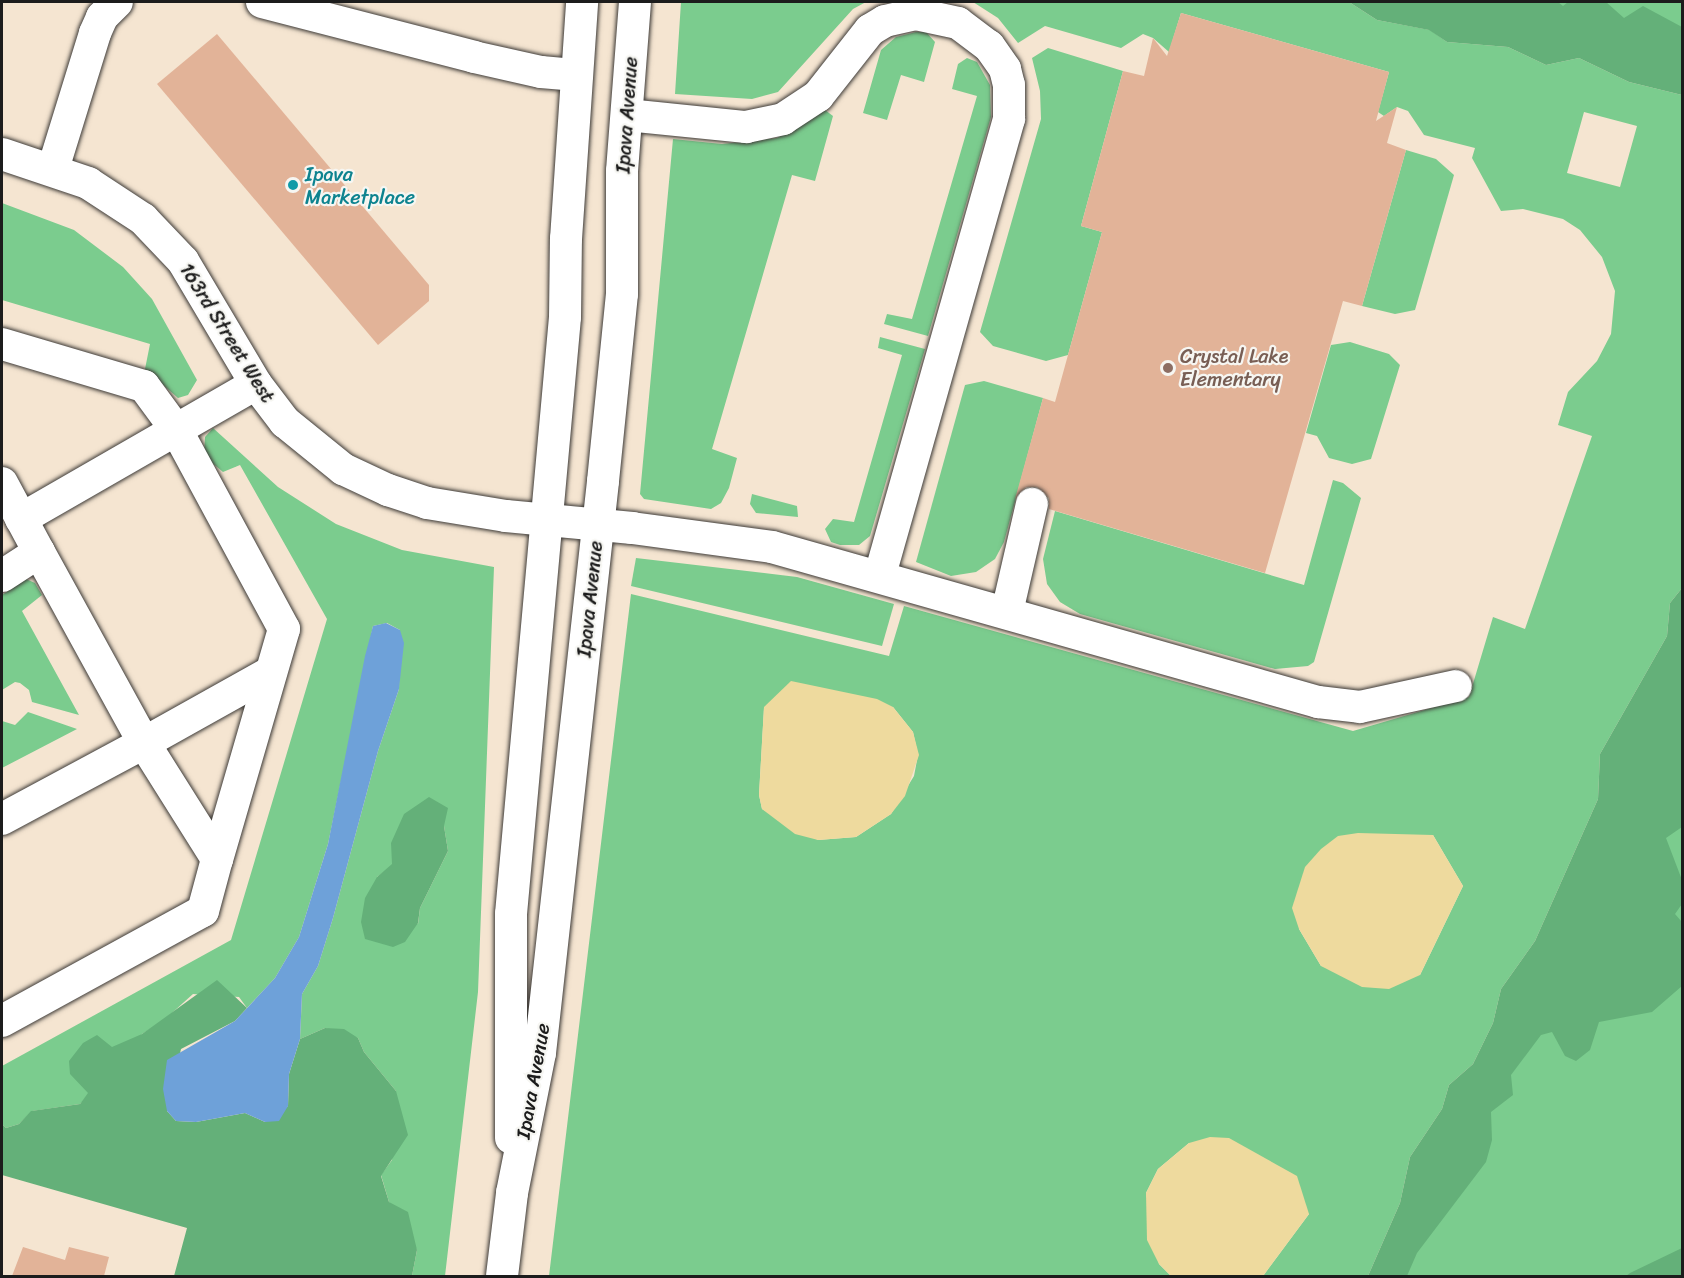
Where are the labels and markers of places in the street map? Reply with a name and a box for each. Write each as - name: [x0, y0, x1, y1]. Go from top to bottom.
- place label: Ipava Marketplace: [305, 162, 415, 209]
- marker: Ipava Marketplace: [286, 178, 300, 192]
- place label: Crystal Lake Elementary: [1180, 344, 1289, 391]
- marker: Crystal Lake Elementary: [1161, 361, 1175, 375]

